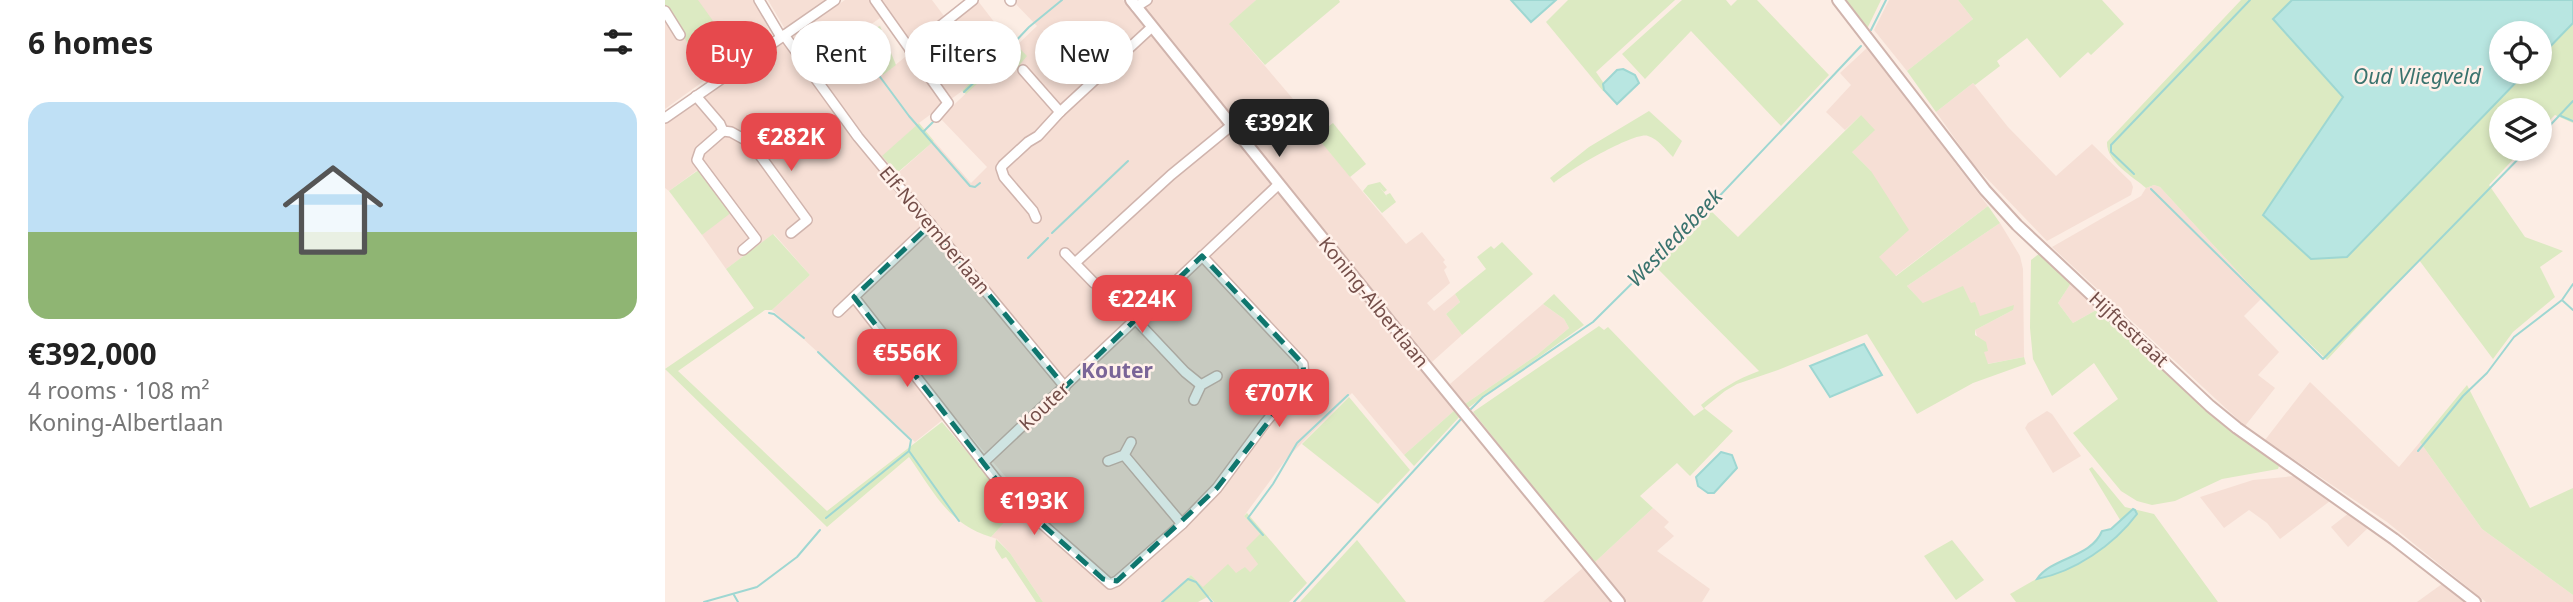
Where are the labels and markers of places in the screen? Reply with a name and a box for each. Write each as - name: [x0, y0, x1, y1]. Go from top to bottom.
- pin: €392K: [1230, 100, 1328, 159]
- pin: €282K: [742, 114, 840, 173]
- pin: €224K: [1093, 276, 1191, 335]
- pin: €556K: [858, 330, 956, 389]
- pin: €707K: [1230, 370, 1328, 429]
- pin: €193K: [985, 477, 1083, 537]

